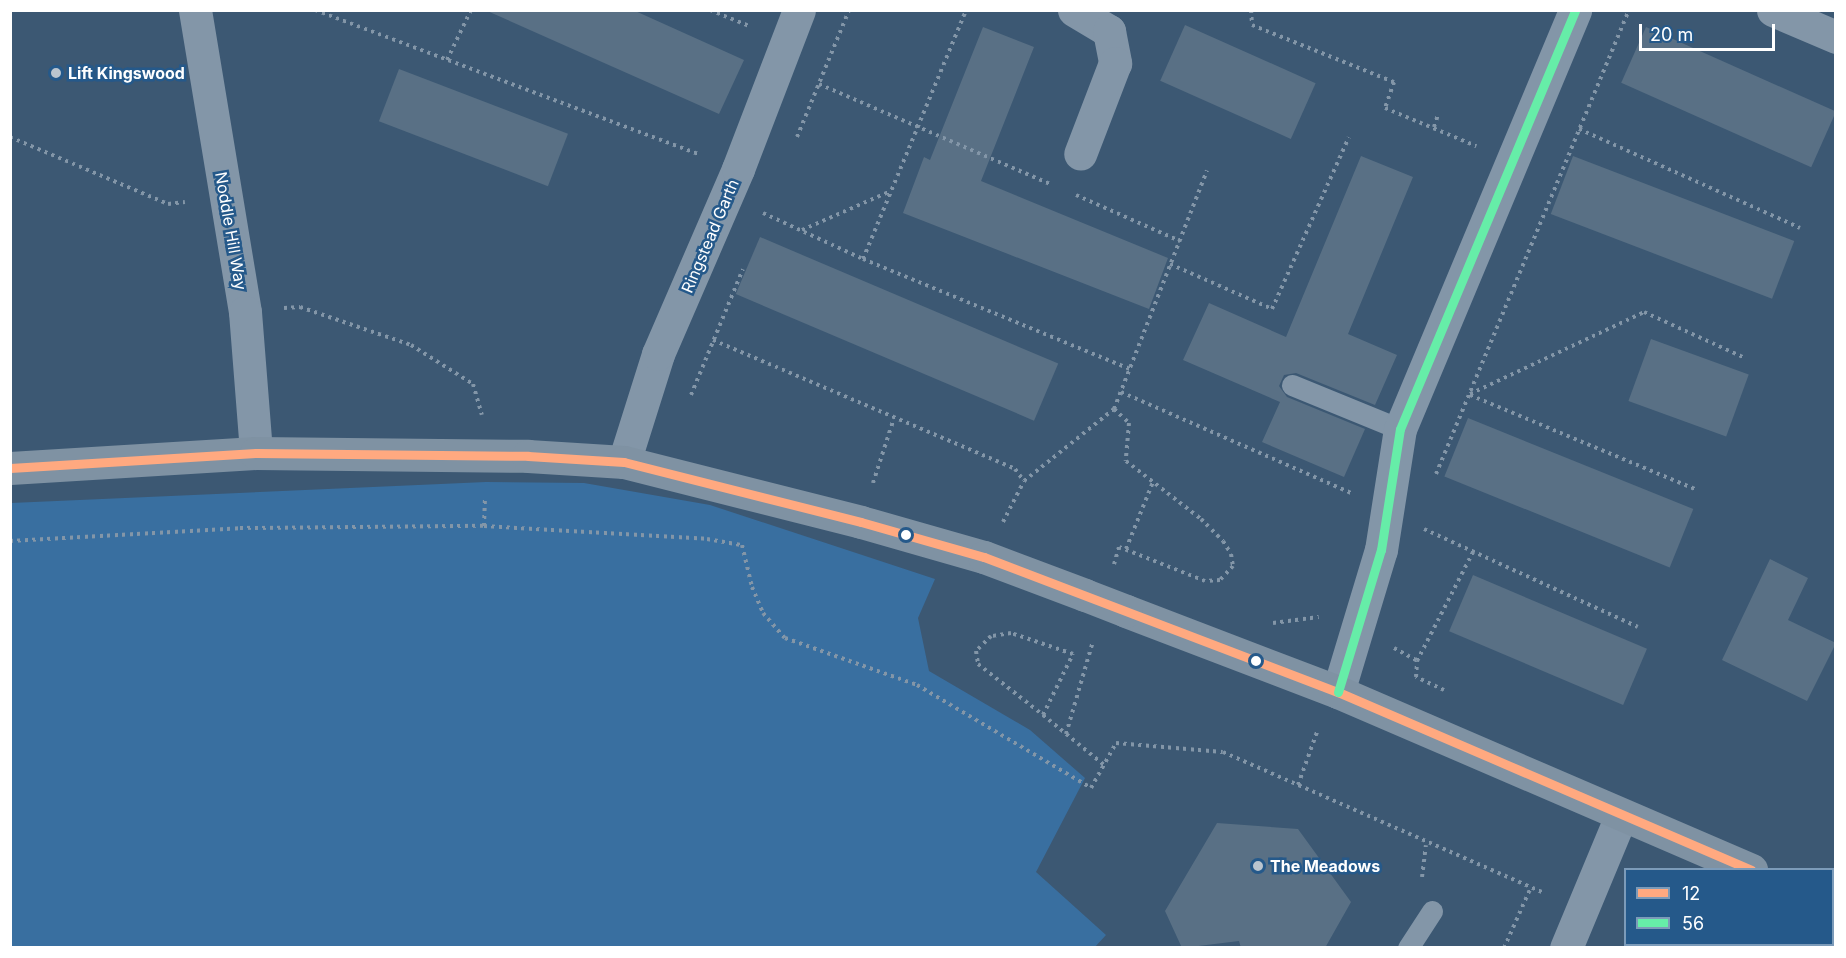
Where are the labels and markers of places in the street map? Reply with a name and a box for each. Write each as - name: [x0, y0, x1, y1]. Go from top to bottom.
- place label: Lift Kingswood: [68, 63, 185, 83]
- marker: Lift Kingswood: [49, 66, 63, 80]
- unlabelled marker: [900, 529, 912, 541]
- unlabelled marker: [1250, 655, 1262, 667]
- place label: The Meadows: [1270, 856, 1380, 876]
- marker: The Meadows: [1251, 859, 1265, 873]

